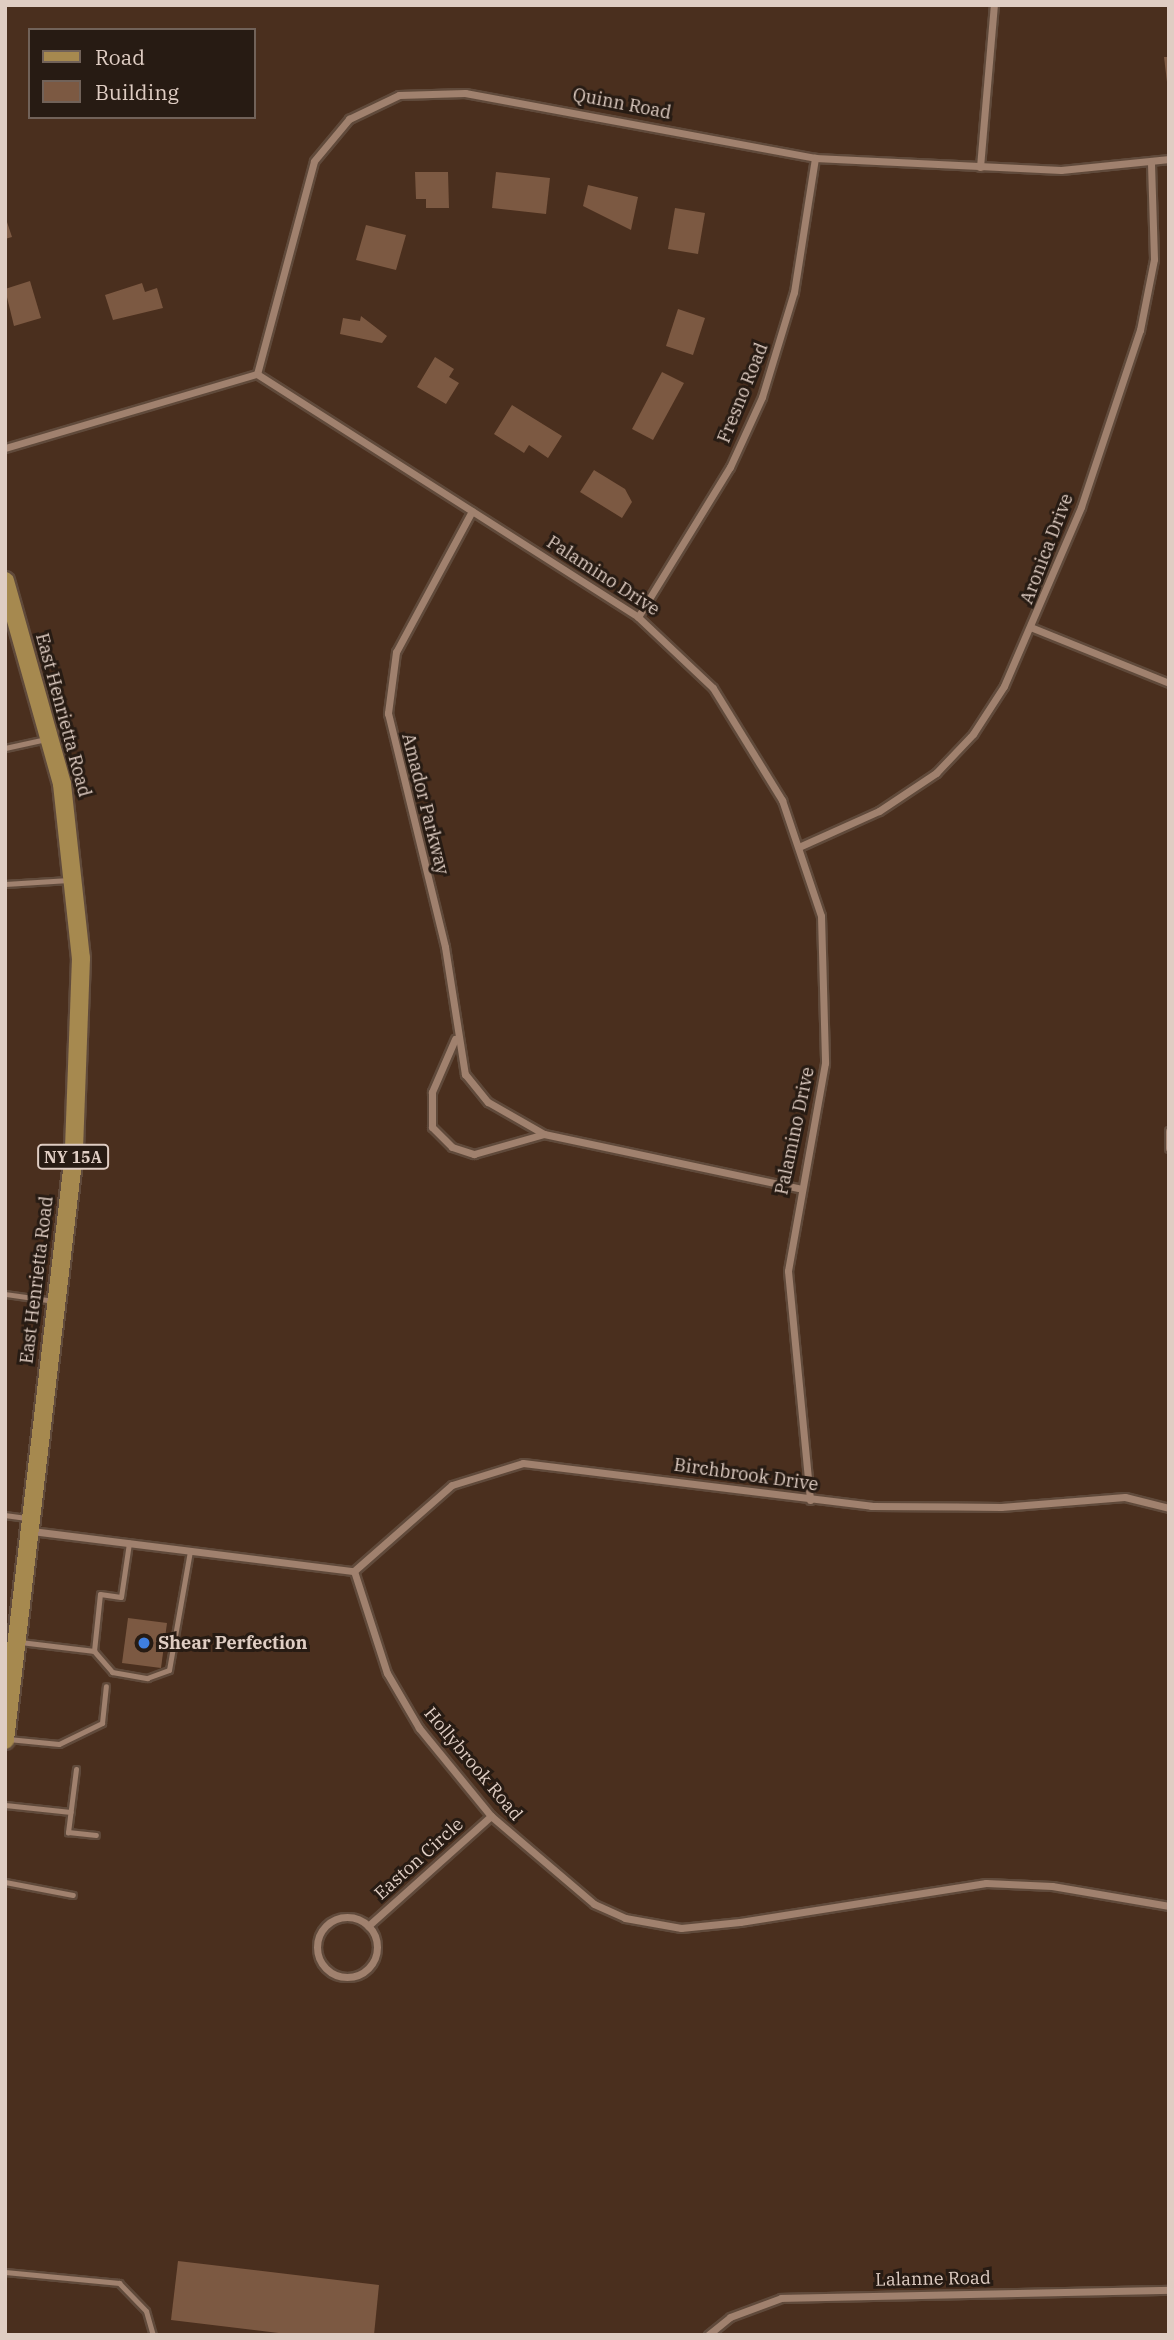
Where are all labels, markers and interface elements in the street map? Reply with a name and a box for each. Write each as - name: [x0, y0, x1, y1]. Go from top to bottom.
- legend: [28, 28, 256, 119]
- text: Road: [95, 43, 145, 71]
- text: Building: [95, 78, 179, 106]
- street label: Quinn Road: [571, 84, 673, 124]
- street label: Fresno Road: [713, 340, 773, 446]
- street label: Aronica Drive: [1016, 491, 1078, 607]
- street label: Palamino Drive: [543, 532, 663, 620]
- street label: East Henrietta Road: [31, 631, 95, 799]
- street label: Amador Parkway: [397, 731, 453, 877]
- street label: Palamino Drive: [771, 1065, 819, 1197]
- road number: NY 15A: [36, 1144, 110, 1170]
- street label: East Henrietta Road: [16, 1195, 58, 1365]
- street label: Birchbrook Drive: [672, 1454, 820, 1496]
- place label: Shear Perfection: [158, 1632, 307, 1654]
- marker: Shear Perfection: [136, 1635, 152, 1651]
- street label: Hollybrook Road: [419, 1703, 527, 1825]
- street label: Easton Circle: [370, 1814, 468, 1904]
- street label: Lalanne Road: [875, 2267, 991, 2291]

